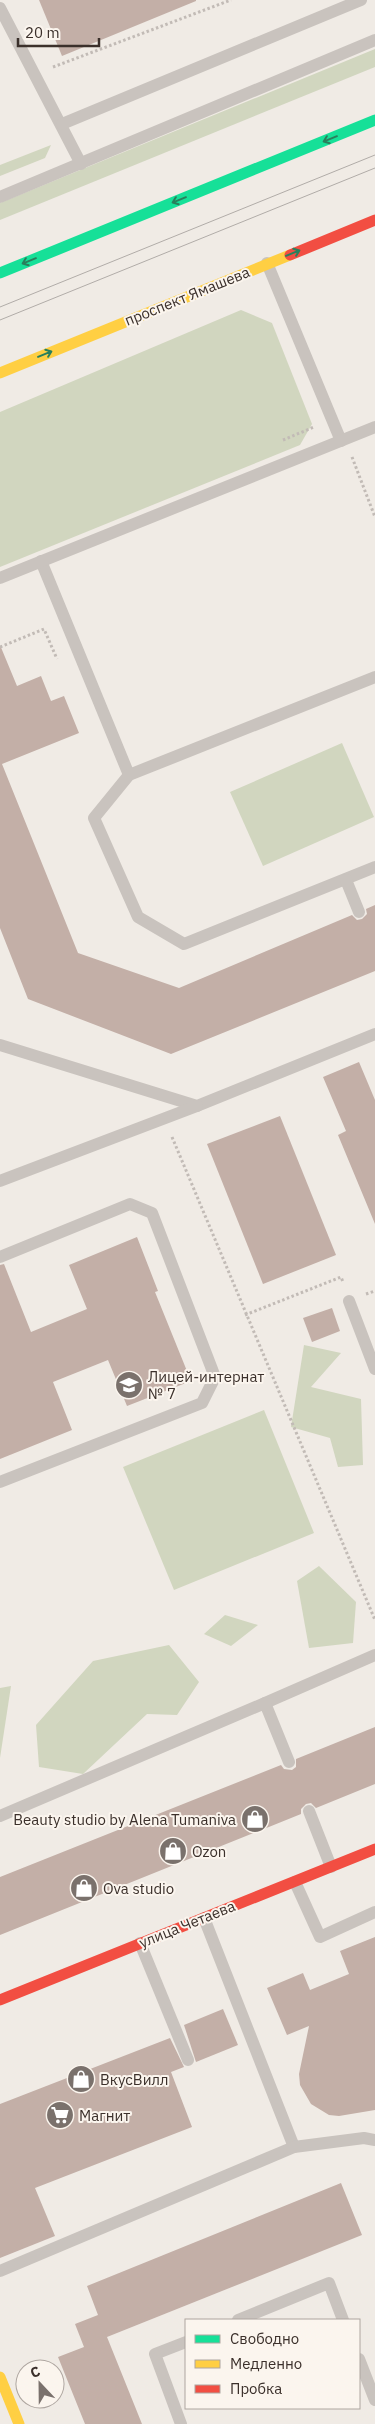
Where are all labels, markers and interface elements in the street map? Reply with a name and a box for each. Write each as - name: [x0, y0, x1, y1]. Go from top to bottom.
- scale bar: [18, 15, 99, 47]
- text: 20 m: [25, 23, 60, 42]
- one-way arrow: [323, 135, 338, 144]
- one-way arrow: [172, 196, 187, 205]
- one-way arrow: [285, 248, 300, 257]
- one-way arrow: [22, 257, 37, 266]
- street label: проспект Ямашева: [122, 262, 252, 330]
- one-way arrow: [37, 349, 52, 359]
- place label: Лицей-интернат № 7: [148, 1367, 264, 1403]
- school or university icon: Лицей-интернат № 7: [114, 1370, 144, 1400]
- shop icon: Beauty studio by Alena Tumaniva: [240, 1804, 270, 1834]
- place label: Beauty studio by Alena Tumaniva: [13, 1810, 236, 1829]
- shop icon: Ozon: [158, 1836, 188, 1866]
- place label: Ozon: [192, 1842, 226, 1861]
- shop icon: Ova studio: [69, 1873, 99, 1903]
- place label: Ova studio: [103, 1879, 174, 1898]
- street label: улица Четаева: [136, 1896, 238, 1952]
- shop icon: ВкусВилл: [66, 2064, 96, 2094]
- place label: ВкусВилл: [100, 2070, 168, 2089]
- supermarket icon: Магнит: [45, 2100, 75, 2130]
- place label: Магнит: [79, 2106, 130, 2125]
- legend: [185, 2319, 360, 2409]
- text: Свободно: [230, 2329, 299, 2348]
- text: Медленно: [230, 2354, 302, 2373]
- north arrow: [15, 2359, 65, 2409]
- text: С: [28, 2362, 43, 2382]
- text: Пробка: [230, 2379, 282, 2398]

